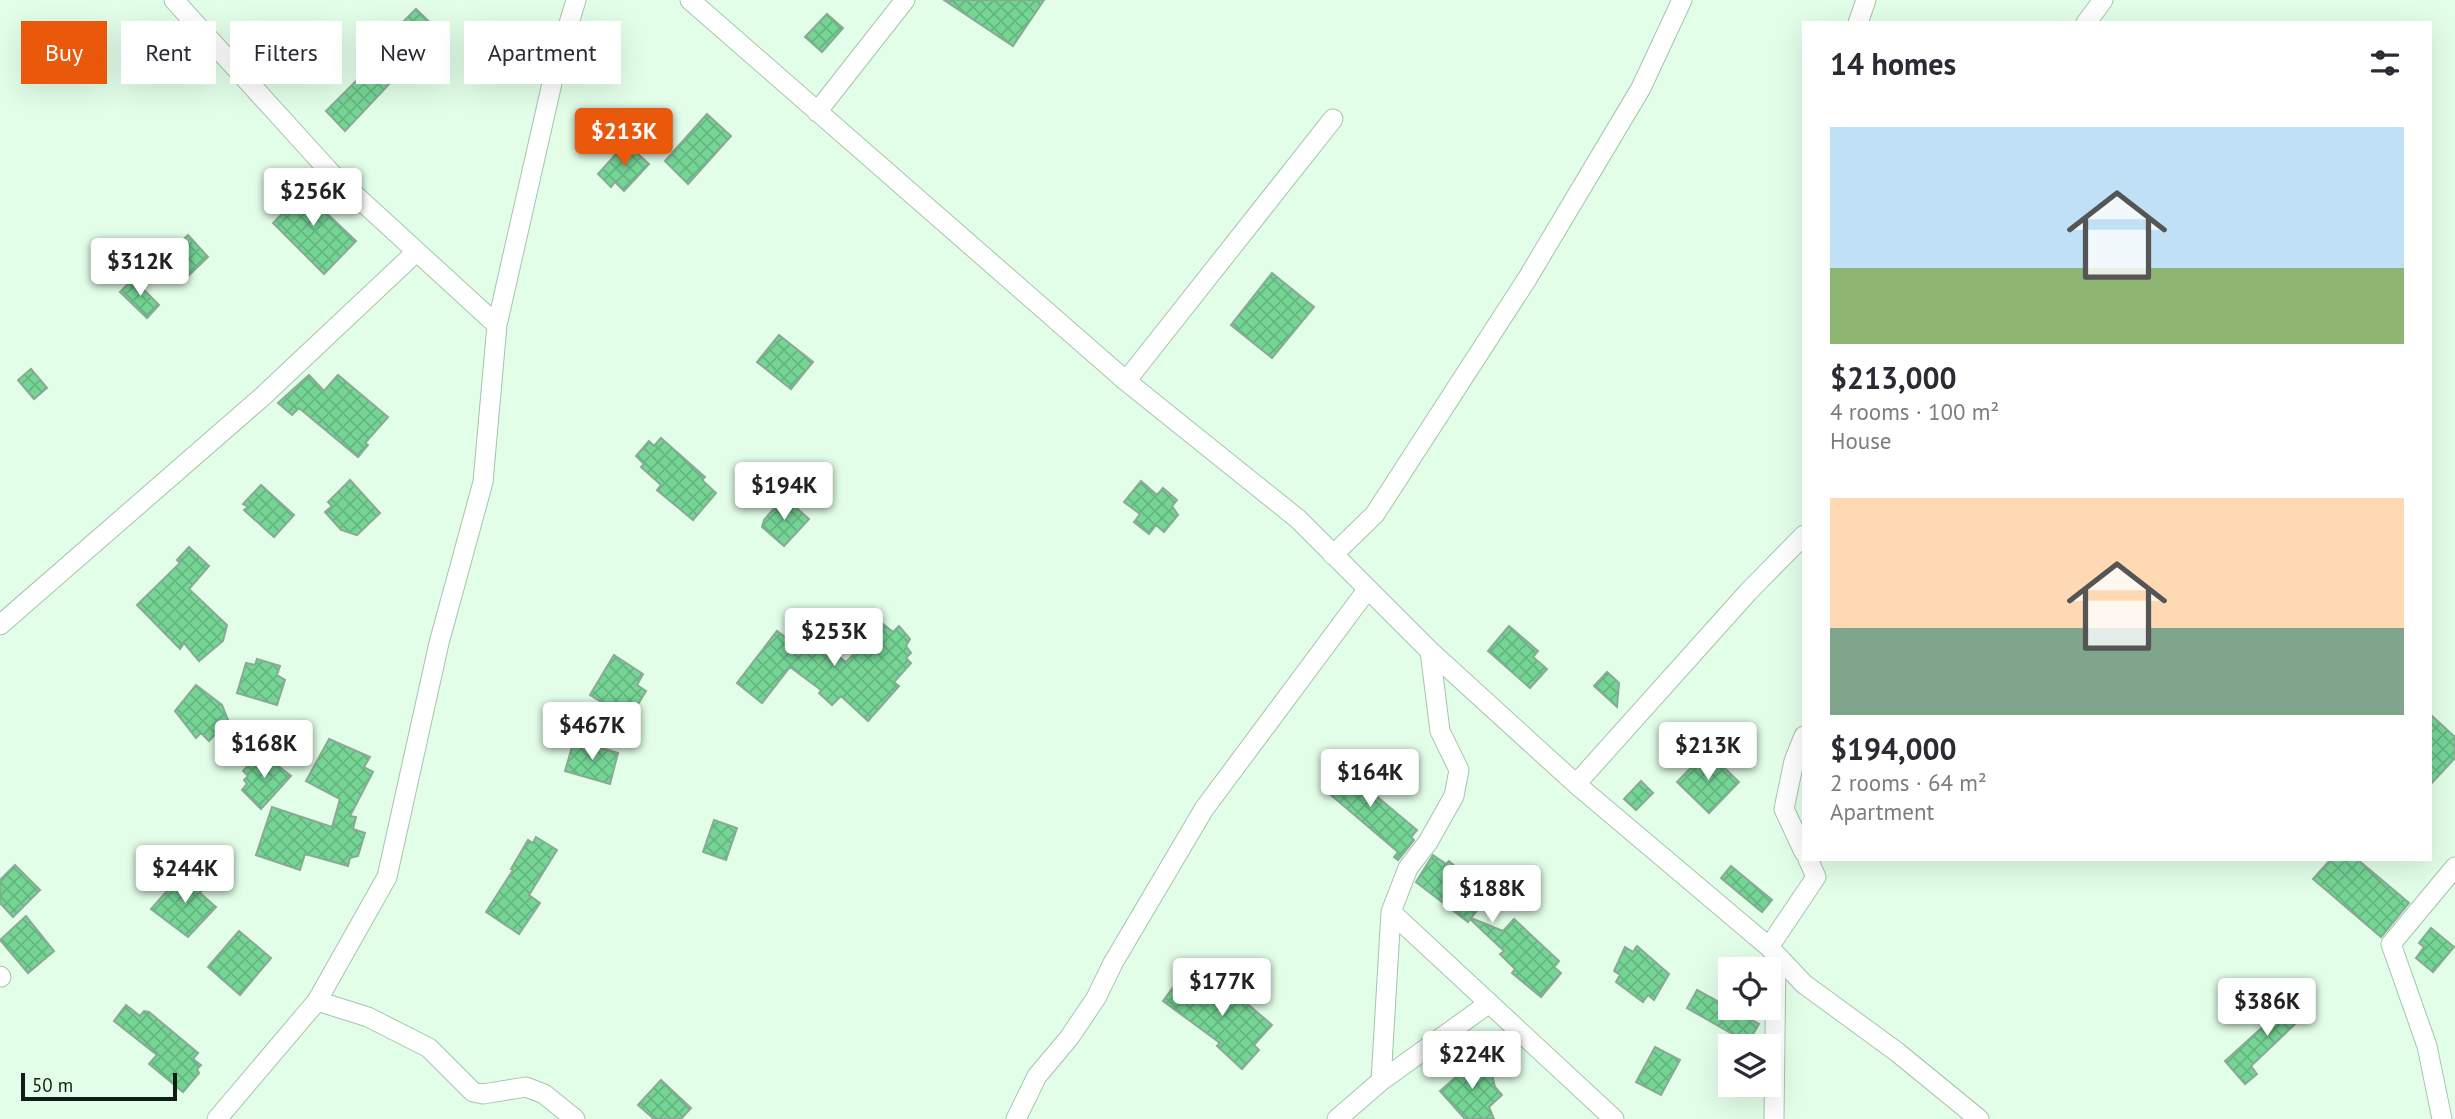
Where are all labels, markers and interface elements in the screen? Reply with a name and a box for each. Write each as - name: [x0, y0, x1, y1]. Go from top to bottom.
- chip: Buy: [21, 21, 107, 84]
- chip: Rent: [121, 21, 216, 84]
- chip: Filters: [230, 21, 342, 84]
- chip: New: [356, 21, 450, 84]
- chip: Apartment: [464, 21, 621, 84]
- text: 14 homes: [1830, 44, 1956, 83]
- icon: filters: [2366, 44, 2404, 82]
- pin: $213K: [575, 108, 673, 168]
- text: $213K: [591, 116, 657, 145]
- pin: $256K: [264, 168, 362, 228]
- icon: home: [2054, 172, 2180, 298]
- text: $256K: [280, 176, 346, 205]
- pin: $312K: [91, 238, 189, 298]
- text: $312K: [107, 246, 173, 275]
- text: $213,000: [1830, 358, 1957, 397]
- text: 4 rooms · 100 m²: [1830, 397, 1999, 426]
- text: House: [1830, 426, 1892, 455]
- pin: $194K: [735, 462, 833, 522]
- text: $194K: [751, 470, 817, 499]
- icon: home: [2054, 543, 2180, 669]
- pin: $253K: [785, 608, 883, 668]
- text: $253K: [801, 616, 867, 645]
- pin: $467K: [543, 702, 641, 762]
- text: $467K: [559, 710, 625, 739]
- pin: $168K: [215, 720, 313, 780]
- pin: $213K: [1659, 722, 1757, 782]
- text: $168K: [231, 728, 297, 757]
- text: $194,000: [1830, 729, 1957, 768]
- text: $213K: [1675, 730, 1741, 759]
- pin: $164K: [1321, 750, 1419, 809]
- text: $164K: [1337, 757, 1403, 786]
- text: 2 rooms · 64 m²: [1830, 768, 1987, 797]
- text: Apartment: [1830, 797, 1934, 826]
- pin: $244K: [136, 846, 234, 905]
- text: $244K: [152, 853, 218, 882]
- pin: $188K: [1443, 866, 1541, 925]
- text: $188K: [1459, 873, 1525, 902]
- map controls: [1718, 957, 1781, 1097]
- button: locate: [1718, 957, 1781, 1020]
- pin: $177K: [1173, 958, 1271, 1018]
- text: $177K: [1189, 966, 1255, 995]
- pin: $386K: [2218, 978, 2316, 1038]
- text: $386K: [2234, 986, 2300, 1015]
- pin: $224K: [1423, 1032, 1521, 1091]
- button: layers: [1718, 1034, 1781, 1097]
- text: $224K: [1439, 1039, 1505, 1068]
- scale bar: [21, 1070, 177, 1102]
- text: 50 m: [32, 1073, 73, 1097]

